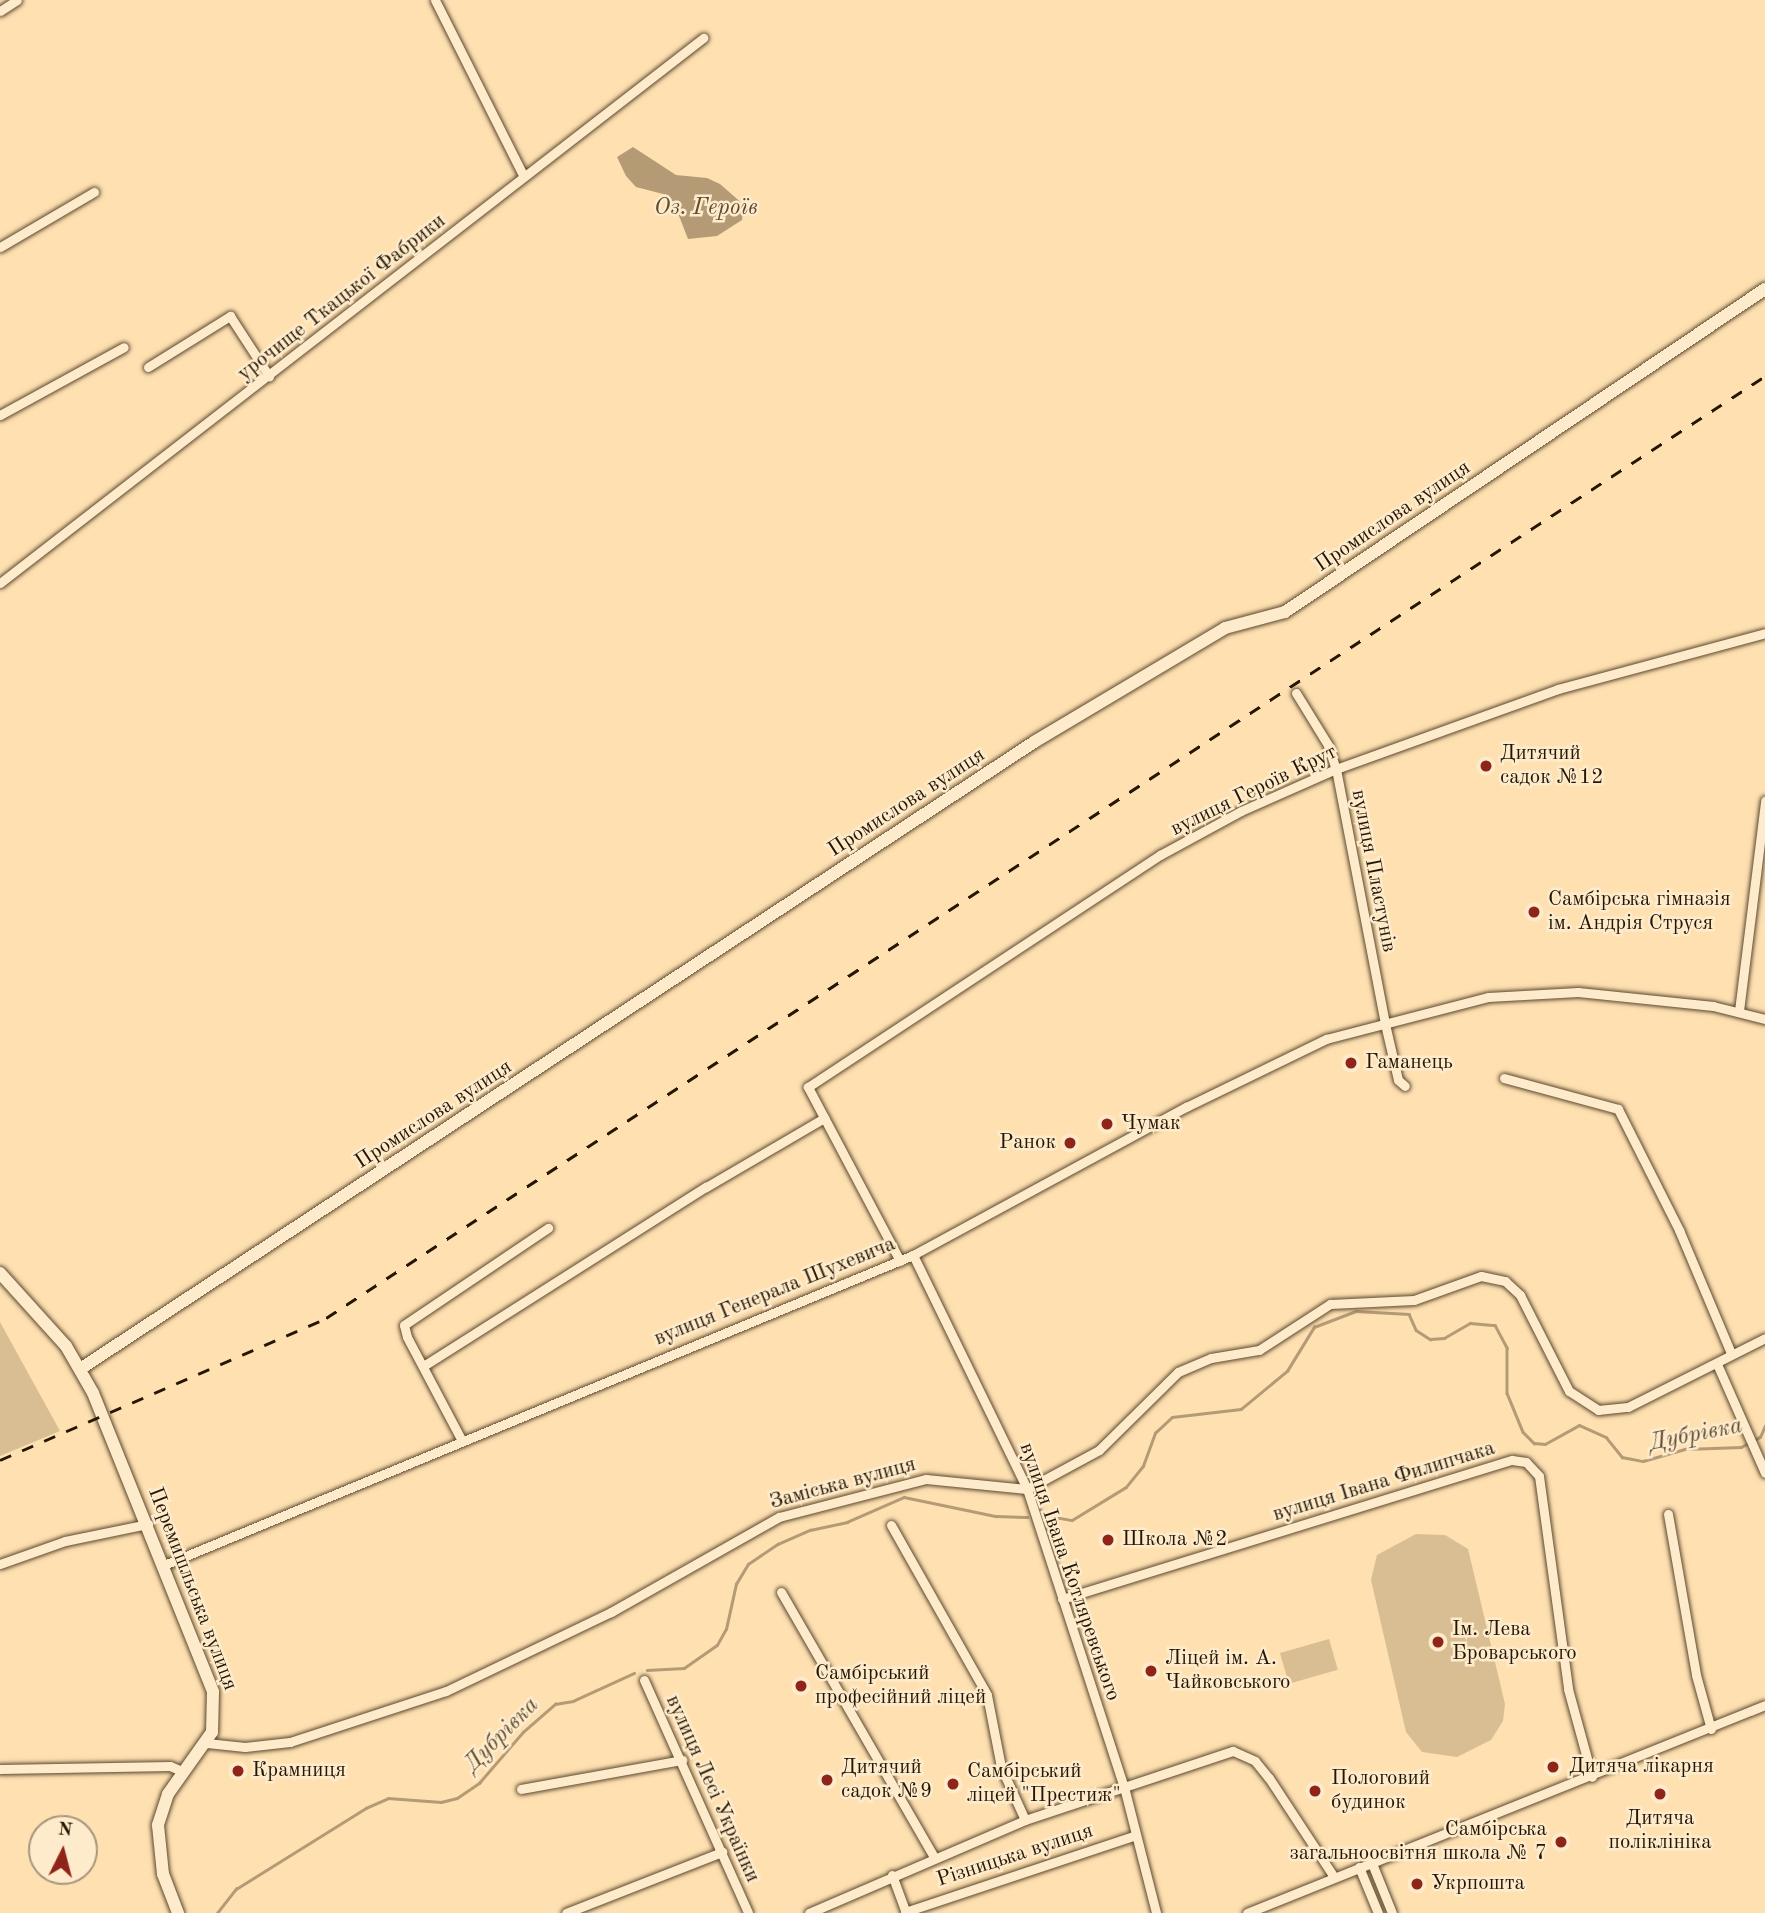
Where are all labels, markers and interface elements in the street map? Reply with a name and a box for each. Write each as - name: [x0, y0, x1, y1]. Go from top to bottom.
- water label: Оз. Героїв: [654, 194, 758, 222]
- street label: урочище Ткацької Фабрики: [233, 209, 451, 387]
- street label: Промислова вулиця: [1310, 456, 1476, 578]
- street label: вулиця Героїв Крут: [1167, 740, 1341, 842]
- place label: Дитячий садок №12: [1500, 741, 1603, 791]
- street label: Промислова вулиця: [824, 743, 990, 863]
- marker: Дитячий садок №12: [1478, 758, 1494, 774]
- street label: вулиця Пластунів: [1345, 788, 1401, 954]
- place label: Самбірська гімназія ім. Андрія Струся: [1548, 887, 1731, 937]
- marker: Самбірська гімназія ім. Андрія Струся: [1526, 904, 1542, 920]
- place label: Гаманець: [1365, 1050, 1453, 1076]
- street label: Промислова вулиця: [351, 1055, 517, 1175]
- marker: Гаманець: [1343, 1055, 1359, 1071]
- place label: Чумак: [1121, 1111, 1181, 1137]
- marker: Чумак: [1099, 1116, 1115, 1132]
- place label: Ранок: [999, 1130, 1056, 1156]
- marker: Ранок: [1062, 1135, 1078, 1151]
- street label: вулиця Генерала Шухевича: [651, 1232, 899, 1352]
- water label: Дубрівка: [1647, 1412, 1745, 1458]
- street label: вулиця Івана Филипчака: [1270, 1436, 1498, 1528]
- street label: вулиця Івана Котляревського: [1013, 1440, 1125, 1704]
- street label: Заміська вулиця: [767, 1452, 919, 1516]
- street label: Перемишльська вулиця: [142, 1484, 242, 1694]
- place label: Школа №2: [1122, 1527, 1228, 1553]
- marker: Школа №2: [1100, 1532, 1116, 1548]
- place label: Ім. Лева Броварського: [1452, 1617, 1577, 1667]
- marker: Ім. Лева Броварського: [1430, 1634, 1446, 1650]
- place label: Ліцей ім. А. Чайковського: [1165, 1646, 1290, 1696]
- place label: Самбірський професійний ліцей: [815, 1661, 986, 1711]
- marker: Ліцей ім. А. Чайковського: [1143, 1663, 1159, 1679]
- marker: Самбірський професійний ліцей: [793, 1678, 809, 1694]
- street label: вулиця Лесі Українки: [659, 1691, 765, 1887]
- water label: Дубрівка: [459, 1692, 545, 1778]
- place label: Дитяча лікарня: [1569, 1754, 1714, 1780]
- place label: Дитячий садок №9: [841, 1755, 932, 1805]
- marker: Дитяча лікарня: [1543, 1757, 1563, 1777]
- place label: Крамниця: [252, 1758, 346, 1784]
- place label: Самбірський ліцей "Престиж": [967, 1759, 1121, 1809]
- marker: Крамниця: [230, 1763, 246, 1779]
- place label: Пологовий будинок: [1331, 1766, 1430, 1816]
- marker: Дитячий садок №9: [819, 1772, 835, 1788]
- marker: Самбірський ліцей "Престиж": [945, 1776, 961, 1792]
- marker: Пологовий будинок: [1305, 1781, 1325, 1801]
- marker: Дитяча поліклініка: [1650, 1784, 1670, 1804]
- place label: Дитяча поліклініка: [1608, 1806, 1712, 1856]
- north arrow: [28, 1815, 98, 1885]
- place label: Самбірська загальноосвітня школа № 7: [1290, 1817, 1547, 1867]
- street label: Різницька вулиця: [933, 1819, 1097, 1893]
- text: N: [57, 1820, 73, 1841]
- marker: Самбірська загальноосвітня школа № 7: [1553, 1834, 1569, 1850]
- place label: Укрпошта: [1431, 1871, 1525, 1897]
- marker: Укрпошта: [1409, 1876, 1425, 1892]

